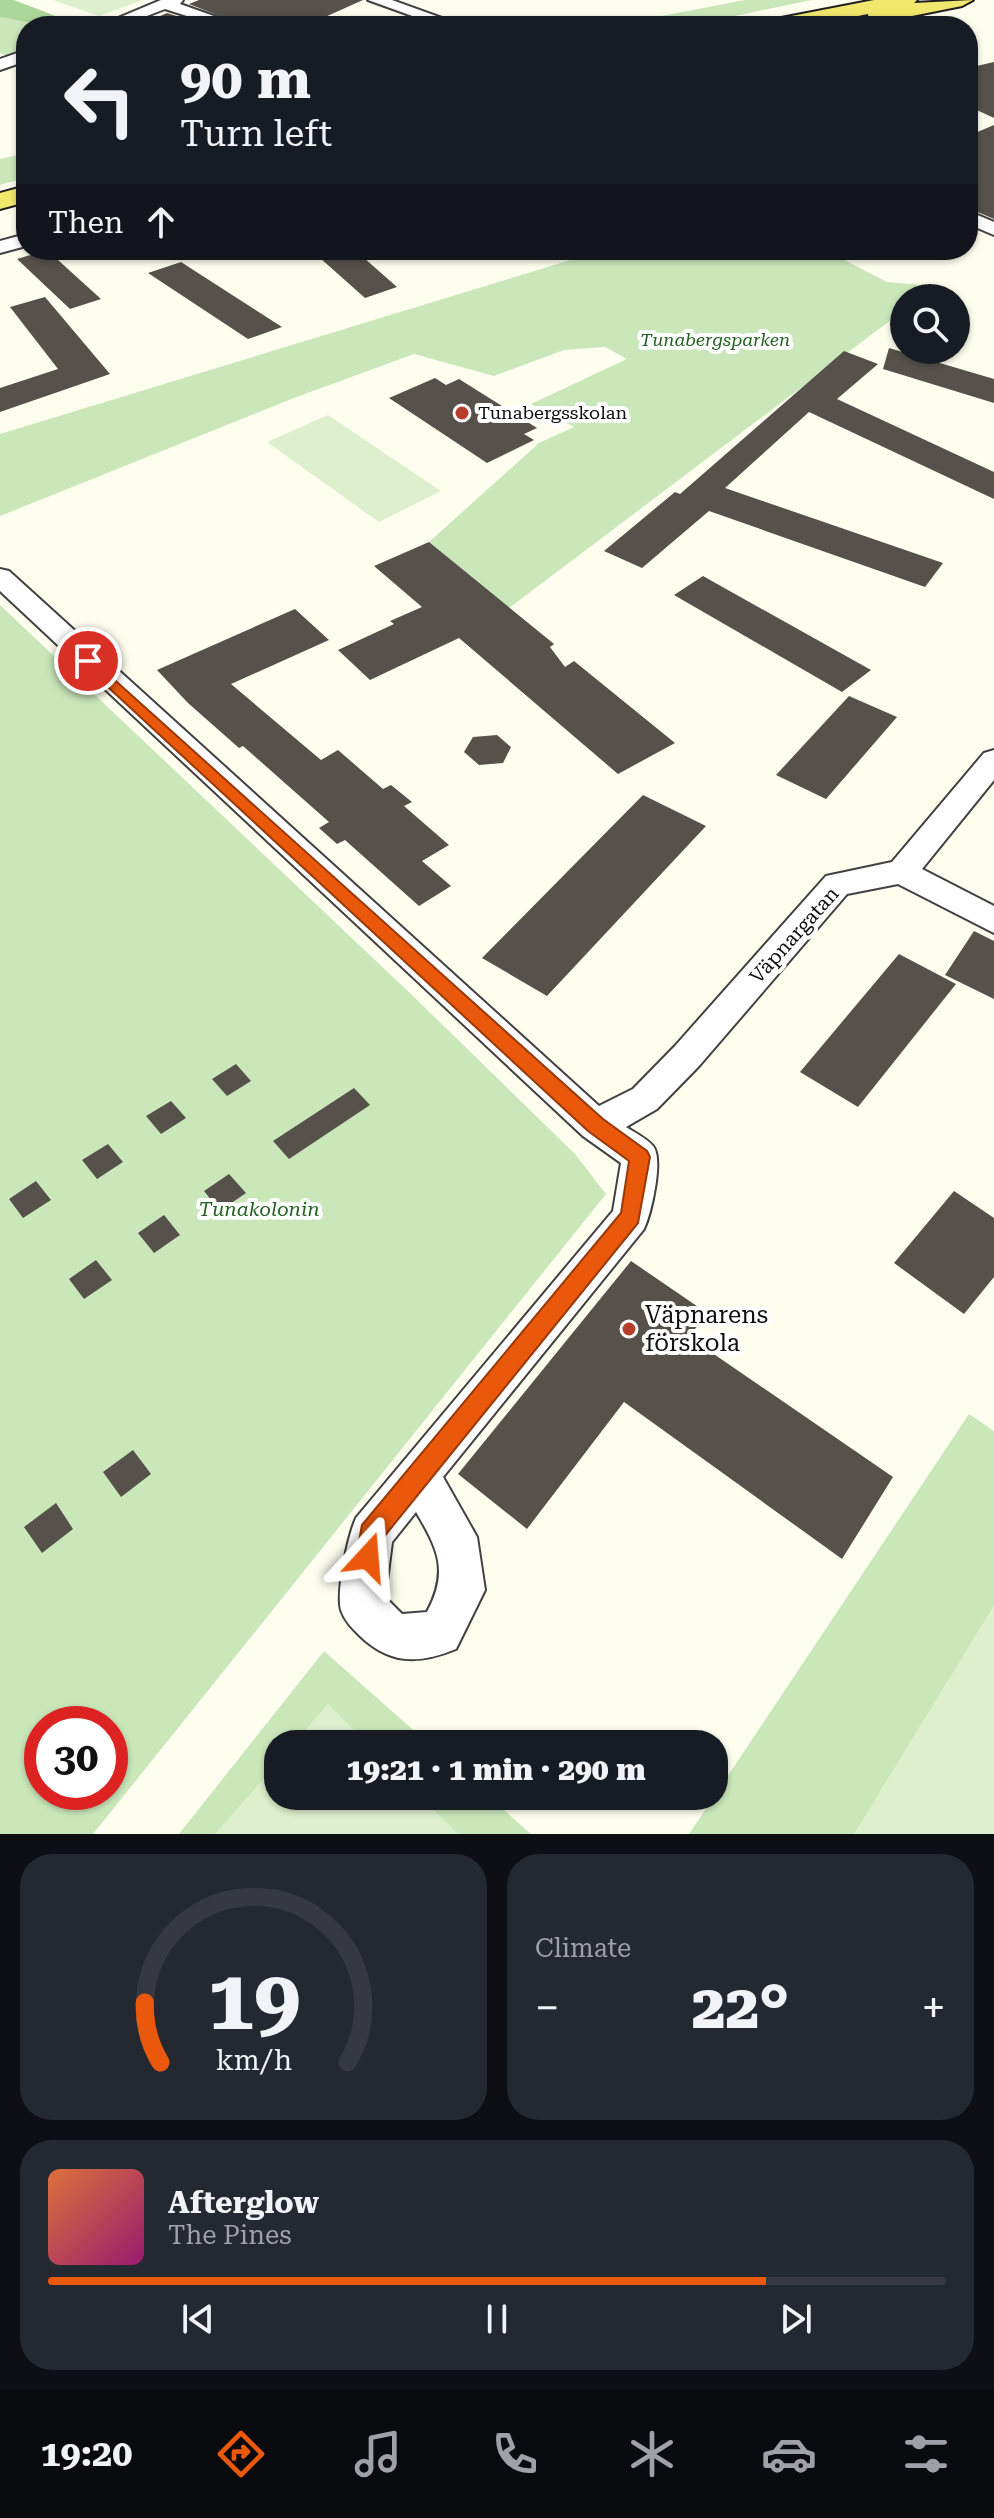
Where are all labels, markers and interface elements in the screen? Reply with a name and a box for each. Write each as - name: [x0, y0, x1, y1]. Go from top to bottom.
- text: 90 m: [180, 46, 311, 112]
- icon: left: [48, 48, 152, 152]
- text: Turn left: [180, 113, 332, 155]
- icon: ahead: [139, 200, 183, 244]
- text: Then: [48, 205, 123, 240]
- map controls: [890, 284, 970, 364]
- button: search: [890, 284, 970, 364]
- park label: Tunabergsparken: [640, 329, 790, 350]
- place label: Tunabergsskolan: [478, 402, 627, 423]
- marker: Tunabergsskolan: [453, 404, 471, 422]
- pin: [54, 627, 122, 695]
- icon: arrive: [66, 639, 110, 683]
- street label: Väpnargatan: [744, 882, 844, 988]
- park label: Tunakolonin: [198, 1197, 320, 1221]
- place label: Väpnarens förskola: [645, 1301, 768, 1357]
- marker: Väpnarens förskola: [620, 1320, 638, 1338]
- position arrow: [326, 1515, 410, 1599]
- speed limit sign: 30: [24, 1706, 128, 1810]
- text: 19:21 · 1 min · 290 m: [346, 1752, 646, 1787]
- text: Climate: [535, 1933, 631, 1963]
- text: 19: [207, 1952, 300, 2049]
- text: 22°: [692, 1972, 789, 2043]
- text: −: [535, 1982, 560, 2034]
- text: +: [921, 1982, 946, 2034]
- text: km/h: [215, 2043, 292, 2077]
- text: Afterglow: [168, 2185, 319, 2220]
- text: The Pines: [168, 2220, 292, 2250]
- icon: previous: [176, 2297, 220, 2341]
- icon: pause: [475, 2297, 519, 2341]
- icon: next: [774, 2297, 818, 2341]
- icon: directions: [213, 2426, 269, 2482]
- icon: music: [350, 2426, 406, 2482]
- icon: phone: [487, 2426, 543, 2482]
- icon: climate: [624, 2426, 680, 2482]
- icon: car: [761, 2426, 817, 2482]
- icon: filters: [898, 2426, 954, 2482]
- text: 19:20: [40, 2433, 132, 2475]

